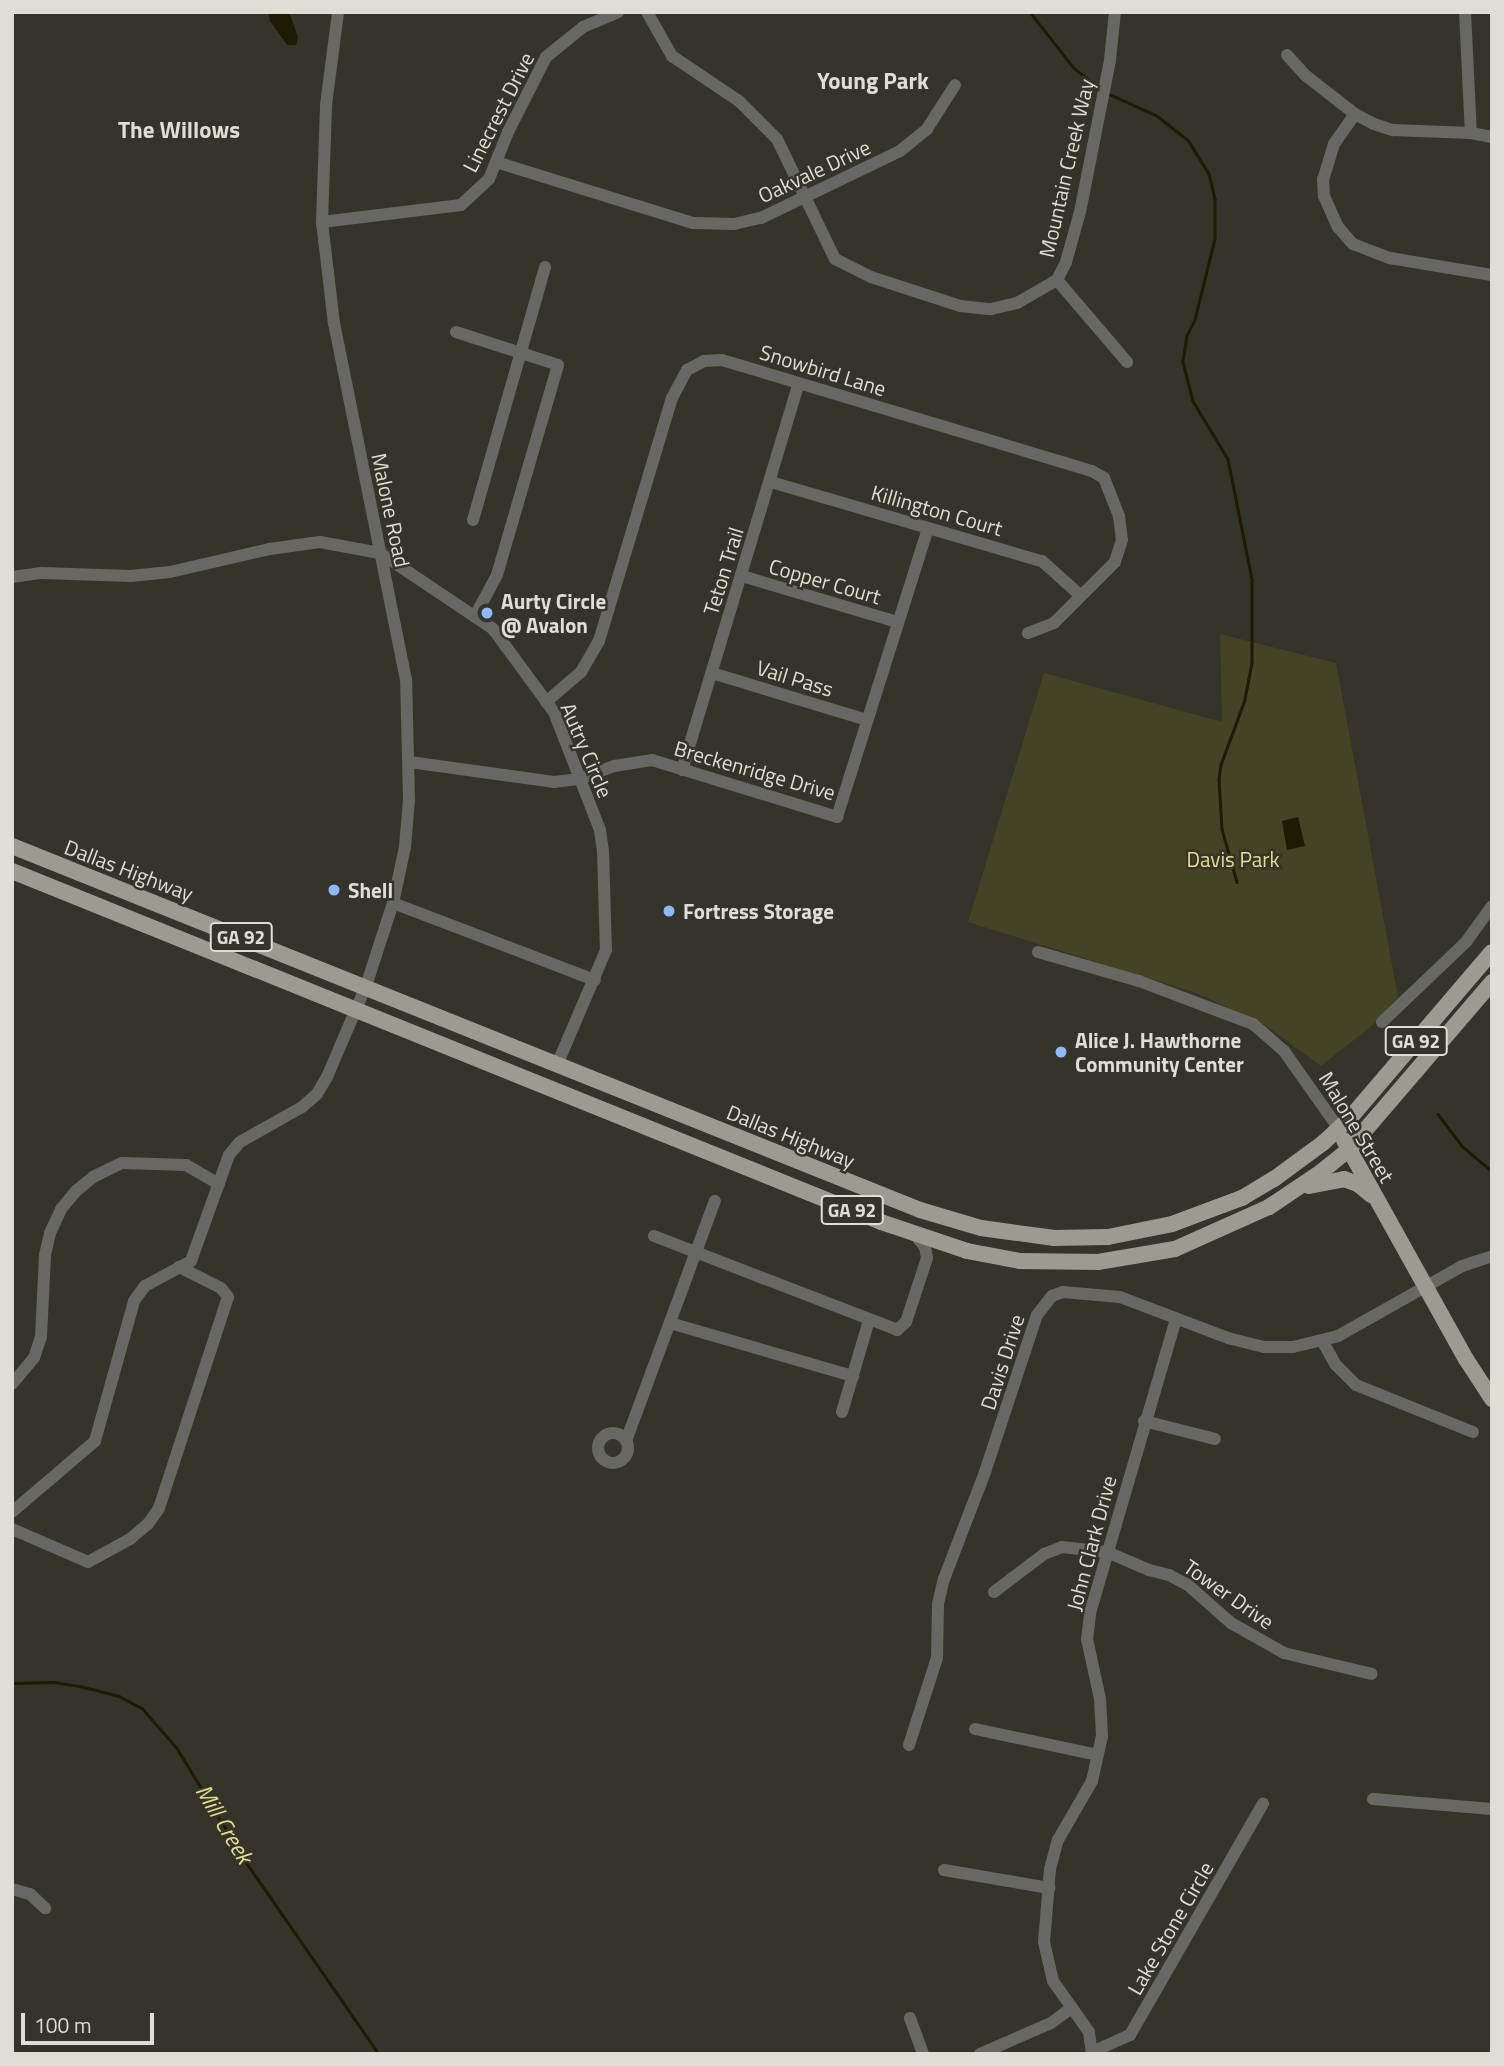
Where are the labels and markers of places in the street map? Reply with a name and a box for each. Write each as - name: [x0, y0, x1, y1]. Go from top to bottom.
- place label: Aurty Circle @ Avalon: [501, 588, 606, 638]
- marker: Aurty Circle @ Avalon: [479, 605, 495, 621]
- place label: Shell: [348, 877, 393, 903]
- marker: Shell: [326, 882, 342, 898]
- place label: Fortress Storage: [683, 898, 834, 924]
- marker: Fortress Storage: [661, 903, 677, 919]
- place label: Alice J. Hawthorne Community Center: [1075, 1027, 1244, 1077]
- marker: Alice J. Hawthorne Community Center: [1053, 1044, 1069, 1060]

